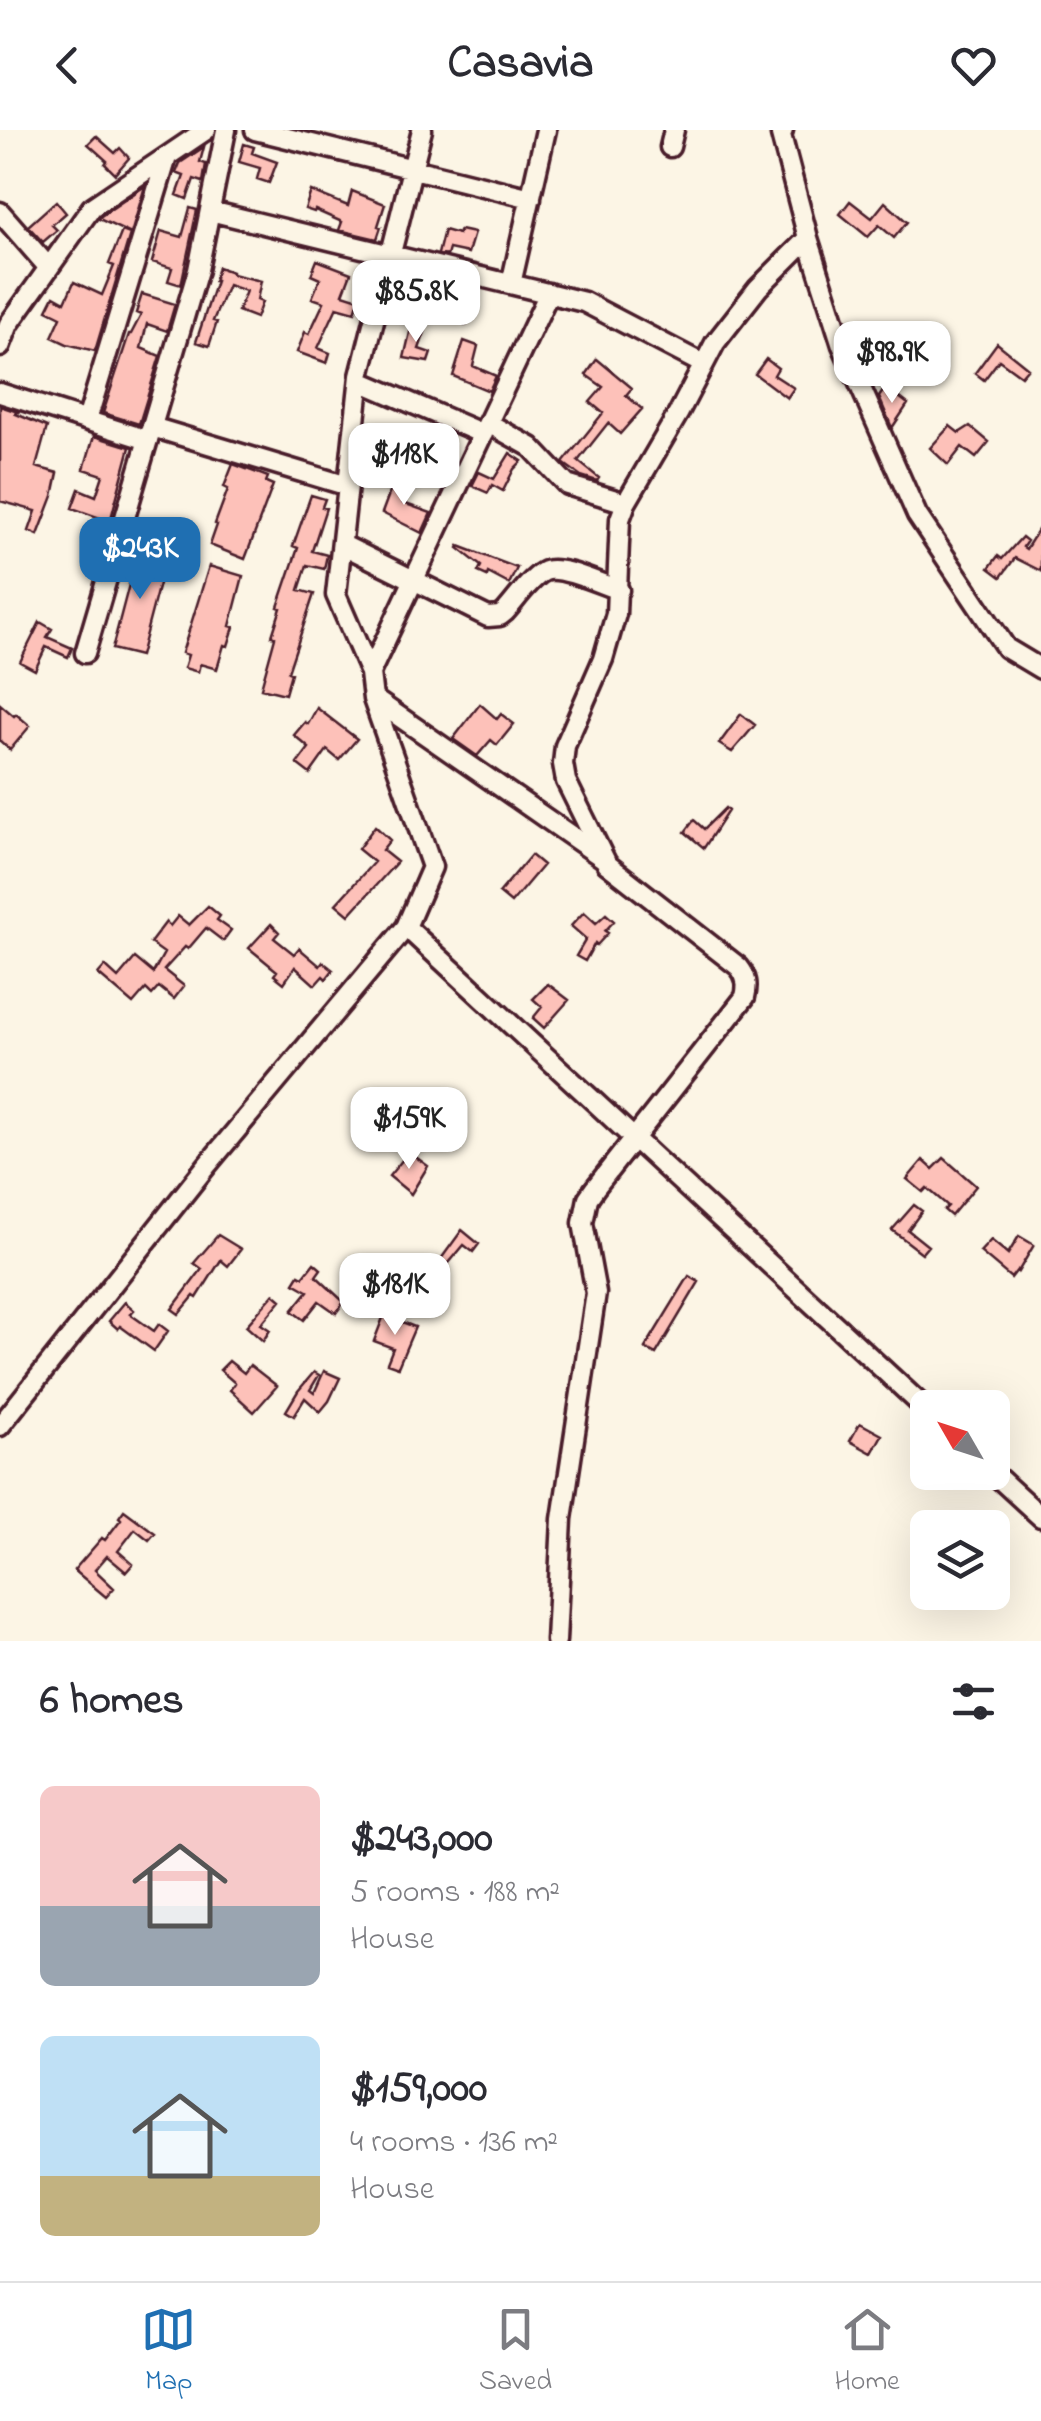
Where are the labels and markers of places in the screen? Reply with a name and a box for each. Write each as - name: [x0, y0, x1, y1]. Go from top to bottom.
- pin: $85.8K: [335, 260, 497, 345]
- pin: $98.9K: [811, 321, 973, 406]
- pin: $118K: [334, 423, 474, 508]
- pin: $243K: [70, 517, 210, 602]
- pin: $159K: [339, 1087, 479, 1172]
- pin: $181K: [325, 1253, 465, 1338]

